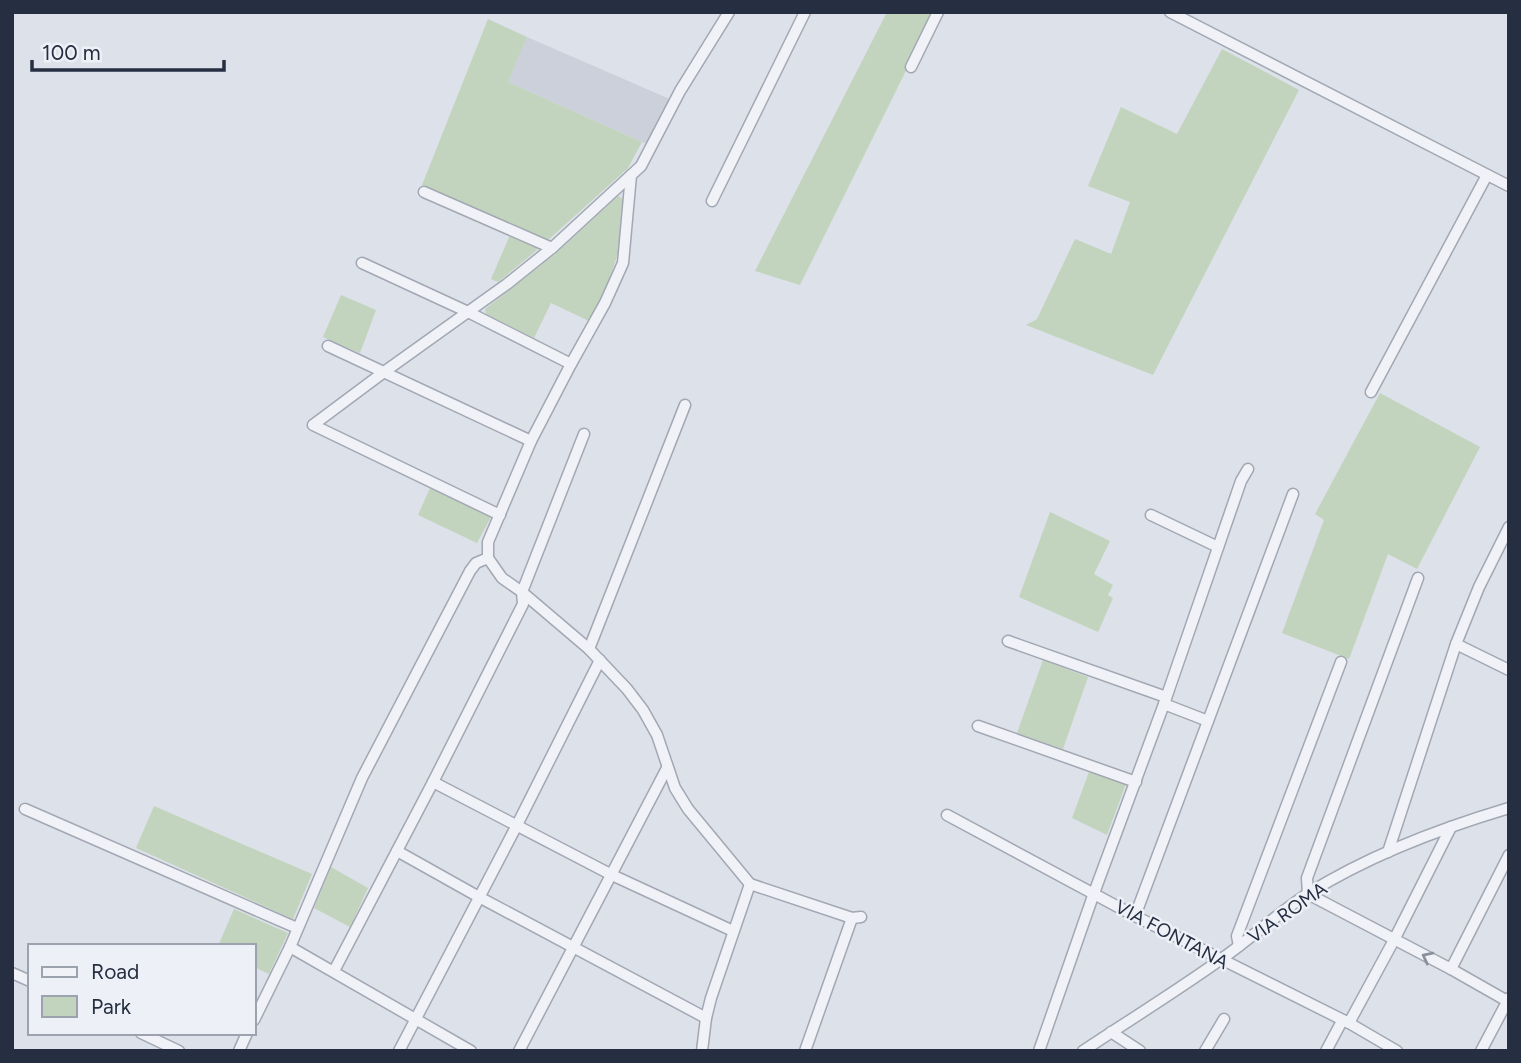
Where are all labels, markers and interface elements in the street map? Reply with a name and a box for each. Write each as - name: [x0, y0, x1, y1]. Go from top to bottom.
- scale bar: [32, 28, 224, 72]
- text: 100 m: [42, 40, 101, 65]
- street label: VIA ROMA: [1243, 877, 1331, 948]
- street label: VIA FONTANA: [1111, 895, 1233, 974]
- legend: [28, 944, 256, 1035]
- one-way arrow: [1422, 952, 1435, 966]
- text: Road: [91, 959, 139, 984]
- text: Park: [91, 994, 132, 1019]

